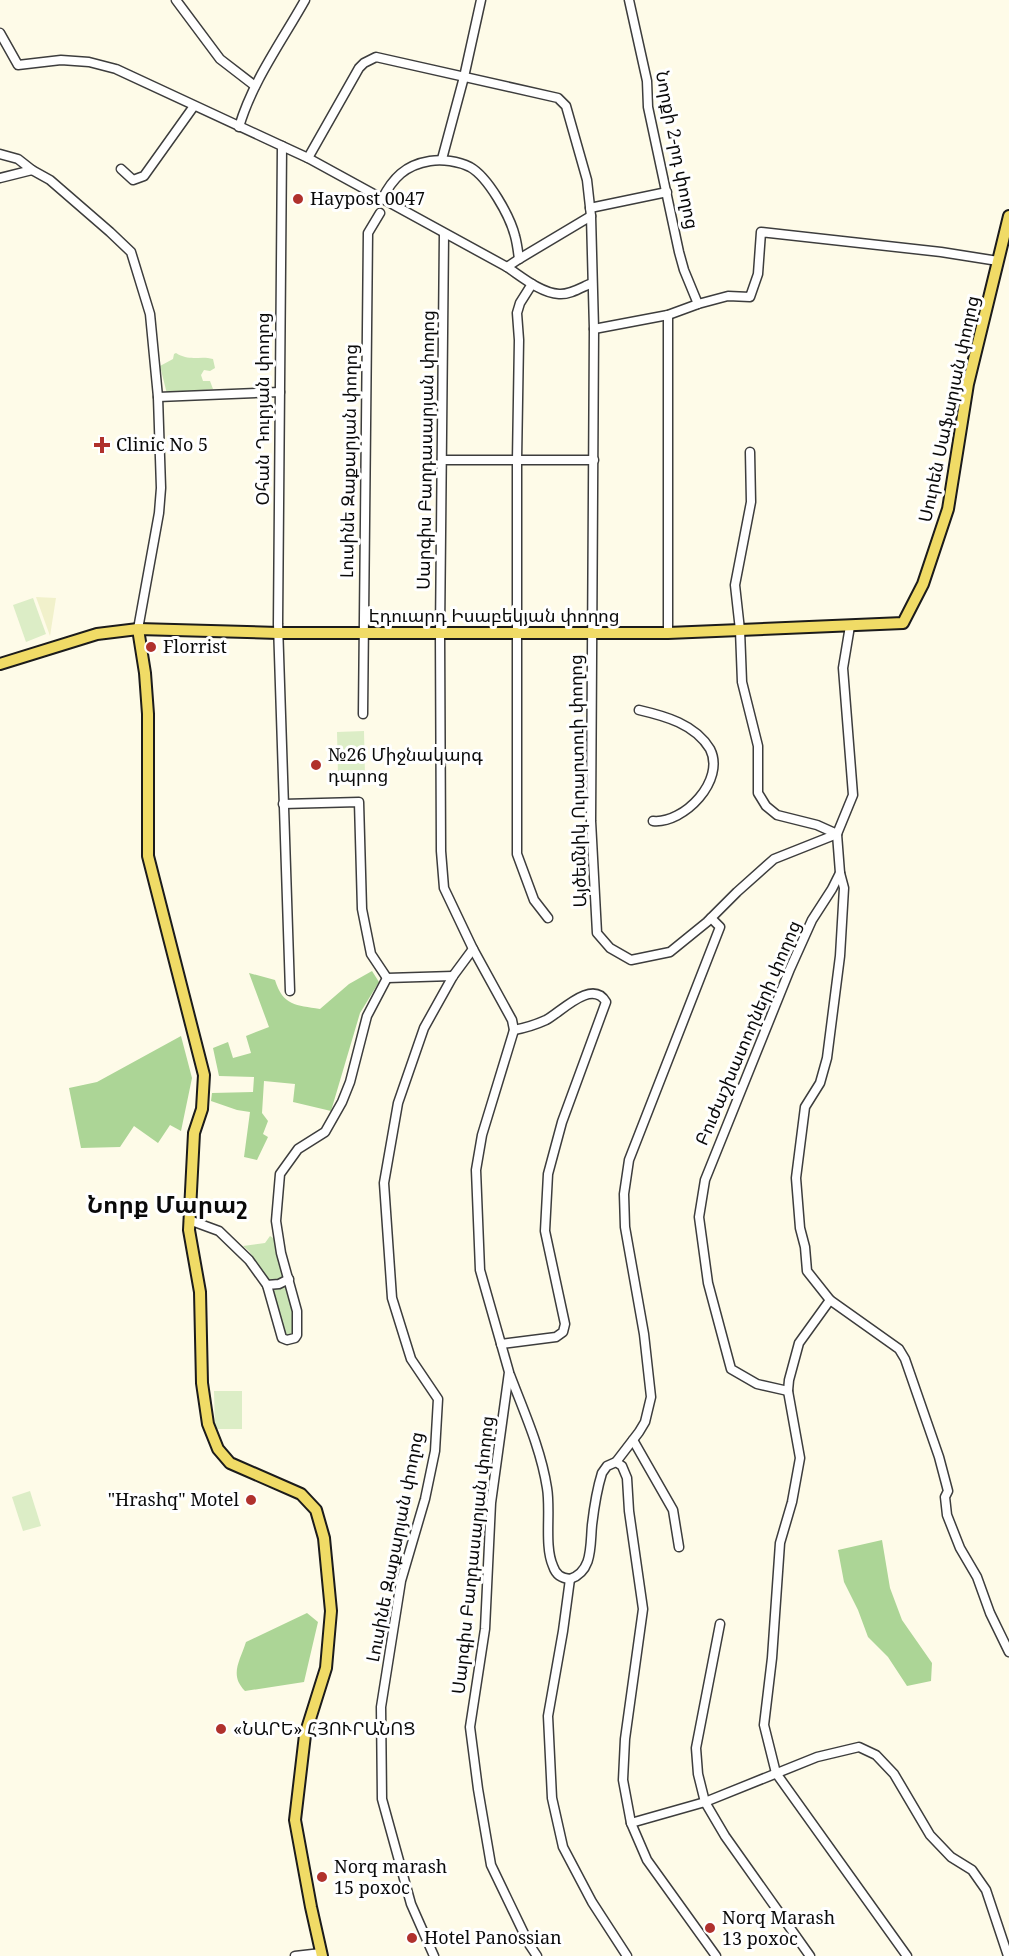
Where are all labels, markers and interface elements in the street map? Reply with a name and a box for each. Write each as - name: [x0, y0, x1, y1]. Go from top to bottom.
- street label: Նորքի 2-րդ փողոց: [651, 69, 705, 231]
- place label: Haypost 0047: [310, 186, 425, 210]
- marker: Haypost 0047: [291, 192, 305, 206]
- street label: Սուրեն Սաֆարյան փողոց: [912, 293, 984, 524]
- street label: Սարգիս Բաղդասարյան փողոց: [411, 310, 439, 590]
- street label: Օհան Դուրյան փողոց: [250, 312, 274, 506]
- street label: Լուսինե Զաքարյան փողոց: [334, 344, 362, 578]
- place label: Clinic No 5: [116, 432, 208, 456]
- marker: Clinic No 5: [93, 436, 111, 454]
- street label: Էդուարդ Իսաբեկյան փողոց: [368, 603, 620, 627]
- place label: Florrist: [163, 634, 227, 658]
- marker: Florrist: [144, 640, 158, 654]
- street label: Այծեմնիկ Ուրարտուի փողոց: [563, 654, 591, 908]
- place label: №26 Միջնակարգ դպրոց: [328, 742, 483, 787]
- marker: №26 Միջնակարգ դպրոց: [309, 758, 323, 772]
- street label: Բուժաշխատողների փողոց: [689, 916, 805, 1149]
- district label: Նորք Մարաշ: [87, 1187, 247, 1220]
- street label: Սարգիս Բաղդասարյան փողոց: [445, 1415, 499, 1695]
- street label: Լուսինե Զաքարյան փողոց: [360, 1430, 428, 1664]
- place label: "Hrashq" Motel: [108, 1487, 239, 1511]
- marker: "Hrashq" Motel: [244, 1493, 258, 1507]
- place label: «ՆԱՐԵ» ՀՅՈՒՐԱՆՈՑ: [233, 1716, 415, 1740]
- marker: «ՆԱՐԵ» ՀՅՈՒՐԱՆՈՑ: [214, 1722, 228, 1736]
- place label: Norq marash 15 poxoc: [334, 1854, 447, 1899]
- marker: Norq marash 15 poxoc: [315, 1870, 329, 1884]
- place label: Norq Marash 13 poxoc: [722, 1905, 835, 1950]
- marker: Norq Marash 13 poxoc: [703, 1921, 717, 1935]
- place label: Hotel Panossian: [424, 1925, 562, 1949]
- marker: Hotel Panossian: [405, 1931, 419, 1945]

